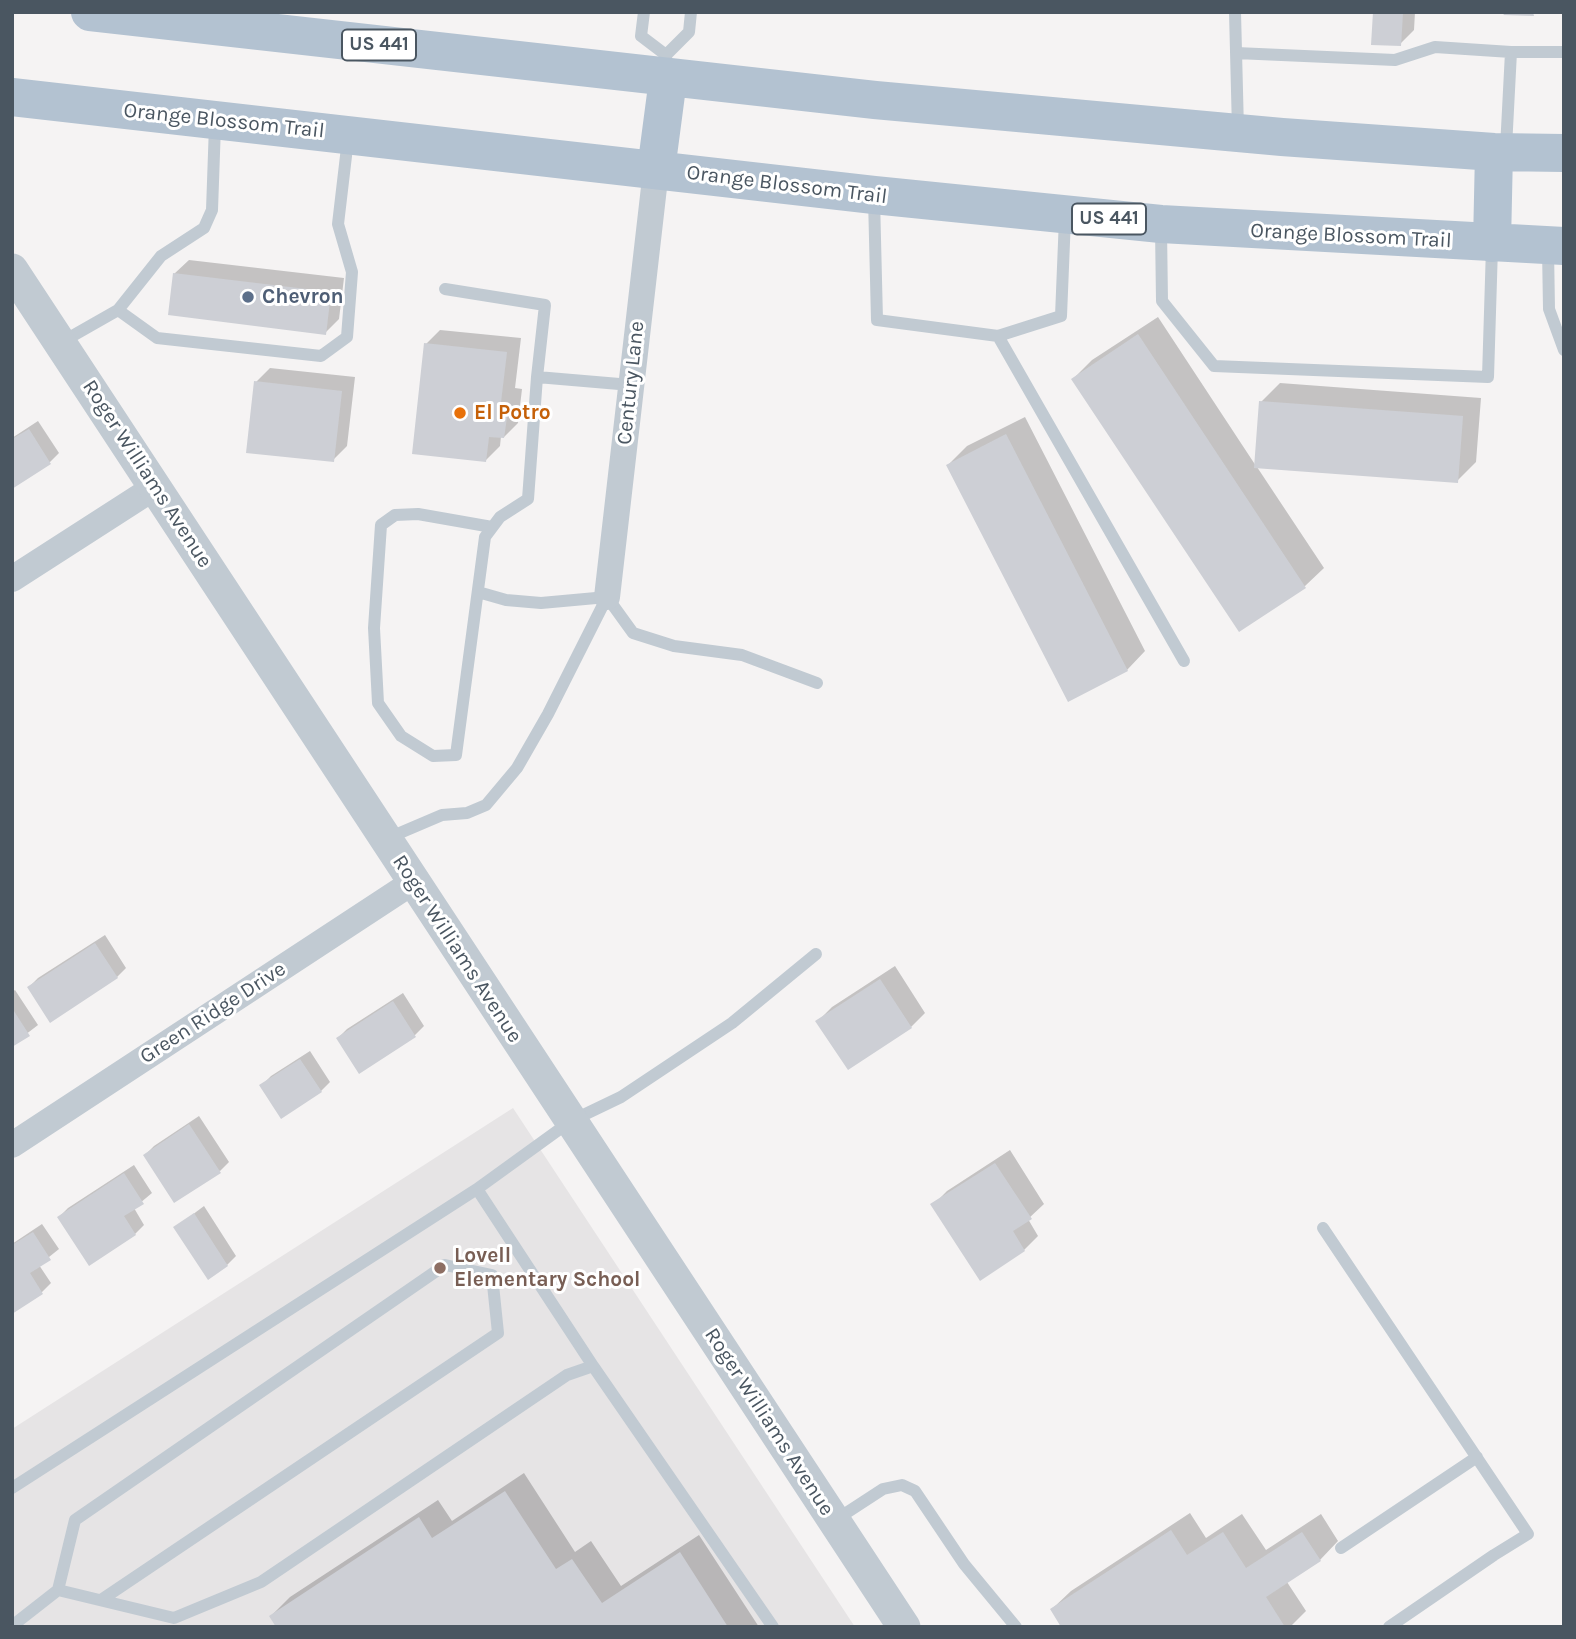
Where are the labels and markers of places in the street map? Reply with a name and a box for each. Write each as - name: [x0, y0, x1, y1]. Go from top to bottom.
- place label: Chevron: [262, 284, 344, 310]
- marker: Chevron: [240, 289, 256, 305]
- place label: El Potro: [474, 400, 551, 426]
- marker: El Potro: [452, 405, 468, 421]
- place label: Lovell Elementary School: [454, 1243, 640, 1293]
- marker: Lovell Elementary School: [432, 1260, 448, 1276]

